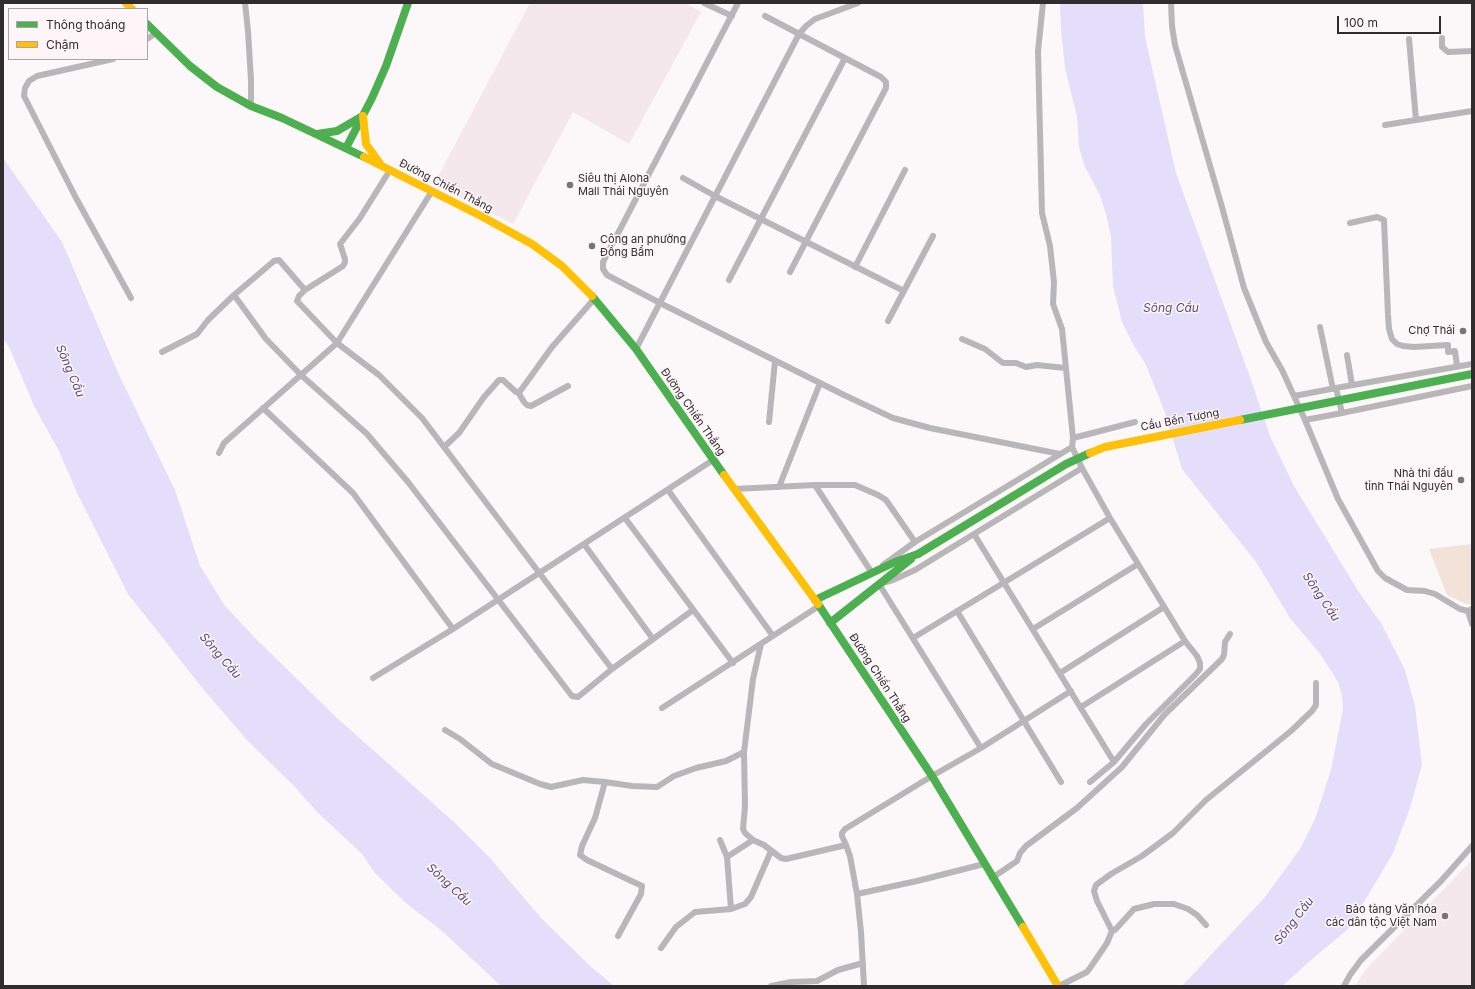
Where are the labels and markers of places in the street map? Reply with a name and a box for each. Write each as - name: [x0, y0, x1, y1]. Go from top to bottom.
- place label: Siêu thị Aloha Mall Thái Nguyên: [578, 172, 668, 198]
- marker: Siêu thị Aloha Mall Thái Nguyên: [565, 180, 575, 190]
- place label: Công an phường Đồng Bẩm: [600, 233, 686, 259]
- marker: Công an phường Đồng Bẩm: [587, 241, 597, 251]
- place label: Chợ Thái: [1408, 324, 1455, 338]
- marker: Chợ Thái: [1458, 326, 1468, 336]
- place label: Nhà thi đấu tỉnh Thái Nguyên: [1365, 467, 1453, 493]
- marker: Nhà thi đấu tỉnh Thái Nguyên: [1456, 475, 1466, 485]
- place label: Bảo tàng Văn hóa các dân tộc Việt Nam: [1326, 903, 1437, 929]
- marker: Bảo tàng Văn hóa các dân tộc Việt Nam: [1440, 911, 1450, 921]

